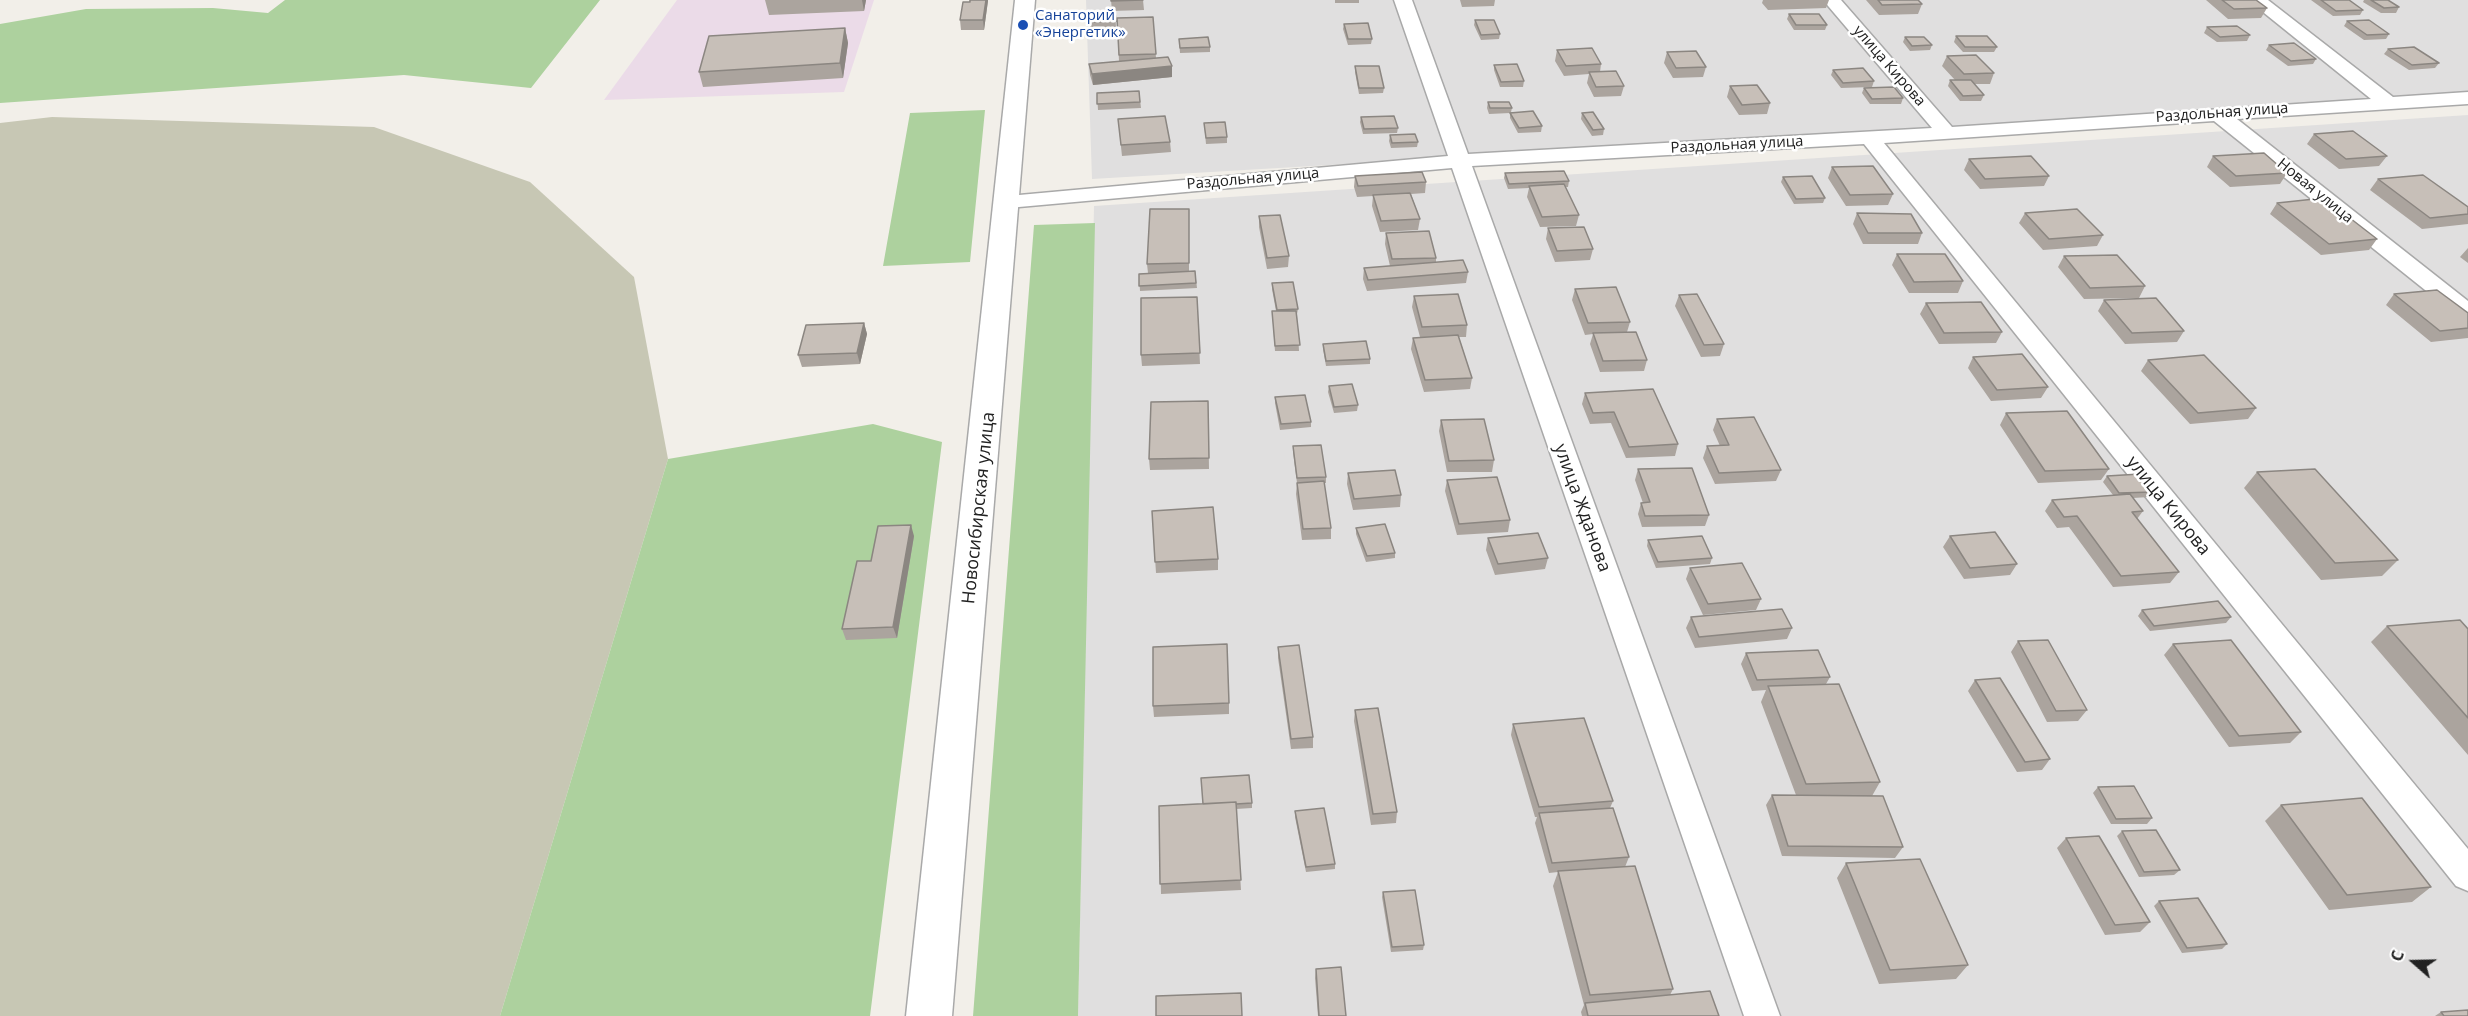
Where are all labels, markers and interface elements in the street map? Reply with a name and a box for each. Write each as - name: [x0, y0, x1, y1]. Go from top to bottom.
- place label: Санаторий «Энергетик»: [1035, 7, 1126, 42]
- marker: Санаторий «Энергетик»: [1016, 18, 1030, 32]
- street label: улица Кирова: [1849, 22, 1929, 110]
- street label: Раздольная улица: [2155, 99, 2289, 127]
- street label: Раздольная улица: [1670, 133, 1804, 157]
- street label: Новая улица: [2273, 155, 2357, 227]
- street label: Раздольная улица: [1186, 164, 1320, 194]
- street label: Новосибирская улица: [958, 411, 1000, 605]
- street label: улица Жданова: [1549, 441, 1615, 575]
- street label: улица Кирова: [2121, 452, 2215, 560]
- north arrow: [2384, 932, 2444, 992]
- text: С: [2385, 947, 2409, 964]

